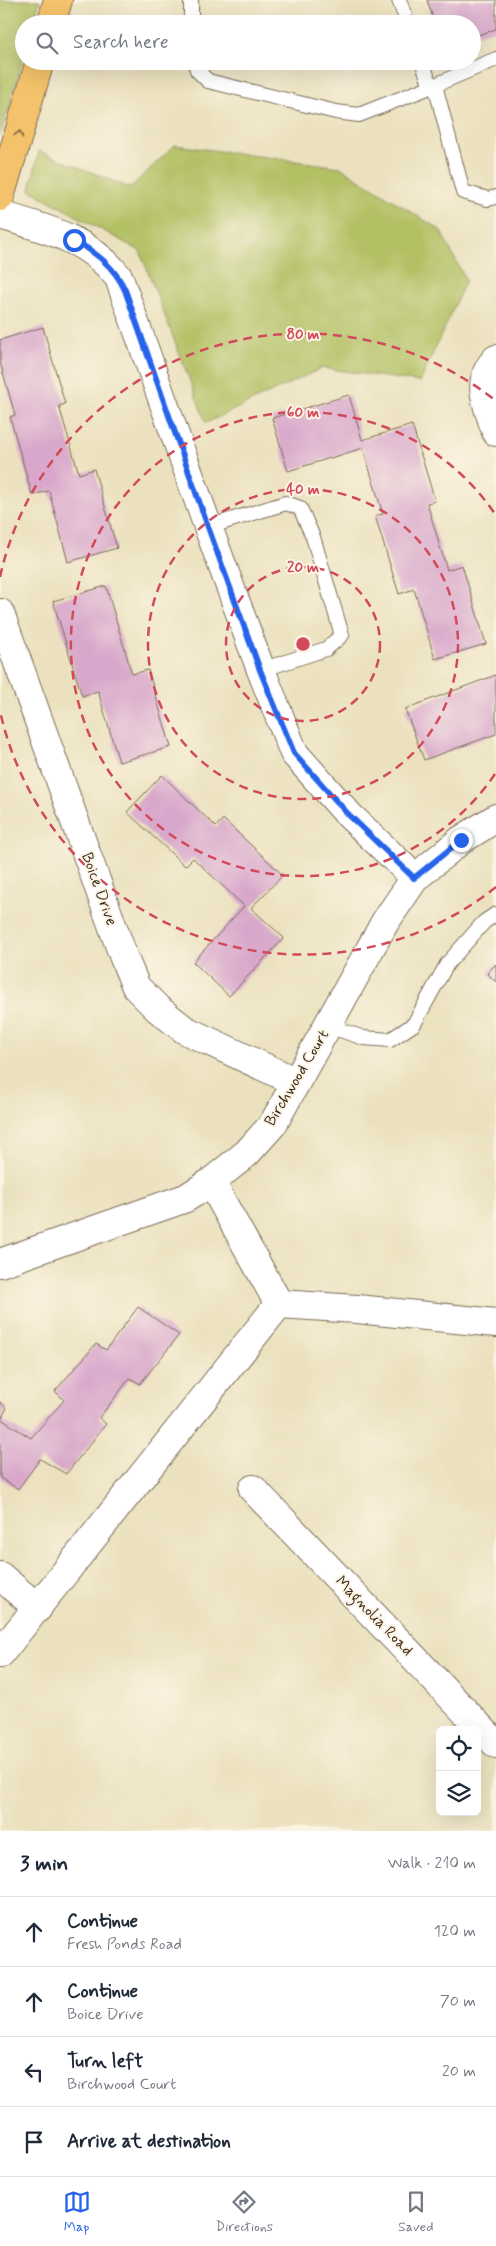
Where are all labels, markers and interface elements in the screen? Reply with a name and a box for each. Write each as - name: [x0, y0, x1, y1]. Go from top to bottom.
- search box: [15, 15, 481, 70]
- icon: search: [33, 29, 61, 57]
- text: Search here: [73, 30, 169, 55]
- one-way arrow: [13, 130, 23, 139]
- route start: [63, 229, 86, 252]
- text: 80 m: [286, 325, 320, 345]
- text: 60 m: [287, 403, 319, 423]
- text: 40 m: [286, 480, 320, 500]
- text: 20 m: [287, 558, 319, 578]
- centre of rings: [294, 635, 312, 653]
- route end: [450, 829, 473, 852]
- street label: Boice Drive: [76, 849, 122, 929]
- street label: Birchwood Court: [260, 1026, 334, 1130]
- street label: Magnolia Road: [330, 1571, 418, 1661]
- map controls: [436, 1726, 481, 1816]
- button: locate: [436, 1726, 481, 1771]
- button: layers: [436, 1771, 481, 1816]
- text: 3 min: [20, 1850, 68, 1878]
- text: Walk · 210 m: [388, 1853, 476, 1874]
- text: Continue: [67, 1909, 138, 1934]
- icon: ahead: [20, 1918, 48, 1946]
- text: 120 m: [434, 1921, 476, 1942]
- text: Fresh Ponds Road: [67, 1934, 182, 1955]
- text: Continue: [67, 1979, 138, 2004]
- icon: ahead: [20, 1988, 48, 2016]
- text: 70 m: [440, 1991, 476, 2012]
- text: Boice Drive: [67, 2004, 143, 2025]
- text: Turn left: [67, 2049, 143, 2074]
- icon: left: [20, 2058, 48, 2086]
- text: 20 m: [442, 2061, 476, 2082]
- text: Birchwood Court: [67, 2074, 176, 2095]
- icon: arrive: [20, 2128, 48, 2156]
- text: Arrive at destination: [67, 2129, 231, 2154]
- tab: Map: [63, 2188, 91, 2236]
- tab: Directions: [216, 2188, 273, 2236]
- tab: Saved: [398, 2188, 433, 2236]

